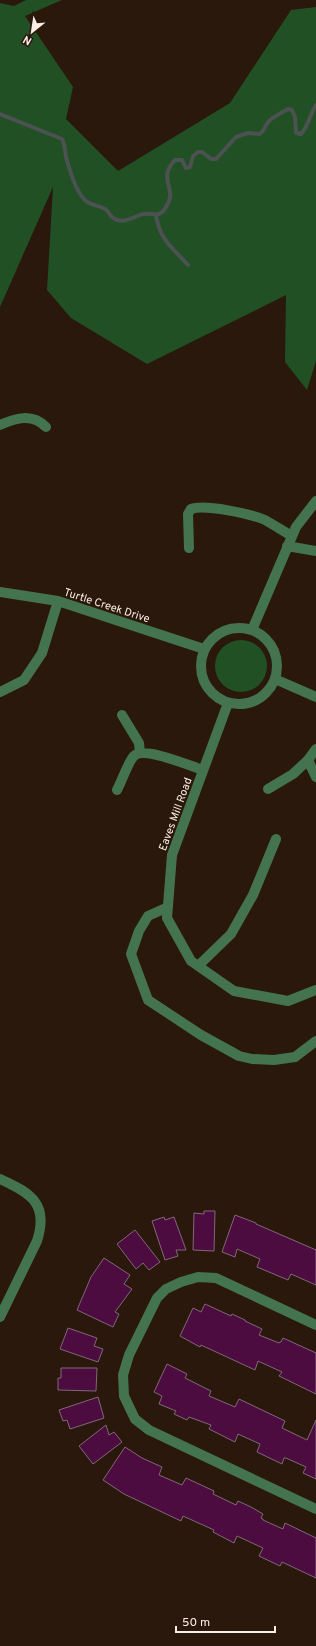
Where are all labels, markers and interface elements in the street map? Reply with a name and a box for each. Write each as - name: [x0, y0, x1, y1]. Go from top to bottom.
- north arrow: [12, 12, 52, 52]
- text: N: [21, 32, 34, 48]
- street label: Turtle Creek Drive: [62, 585, 152, 626]
- street label: Eaves Mill Road: [156, 776, 196, 853]
- scale bar: [176, 1608, 275, 1634]
- text: 50 m: [182, 1615, 210, 1631]

